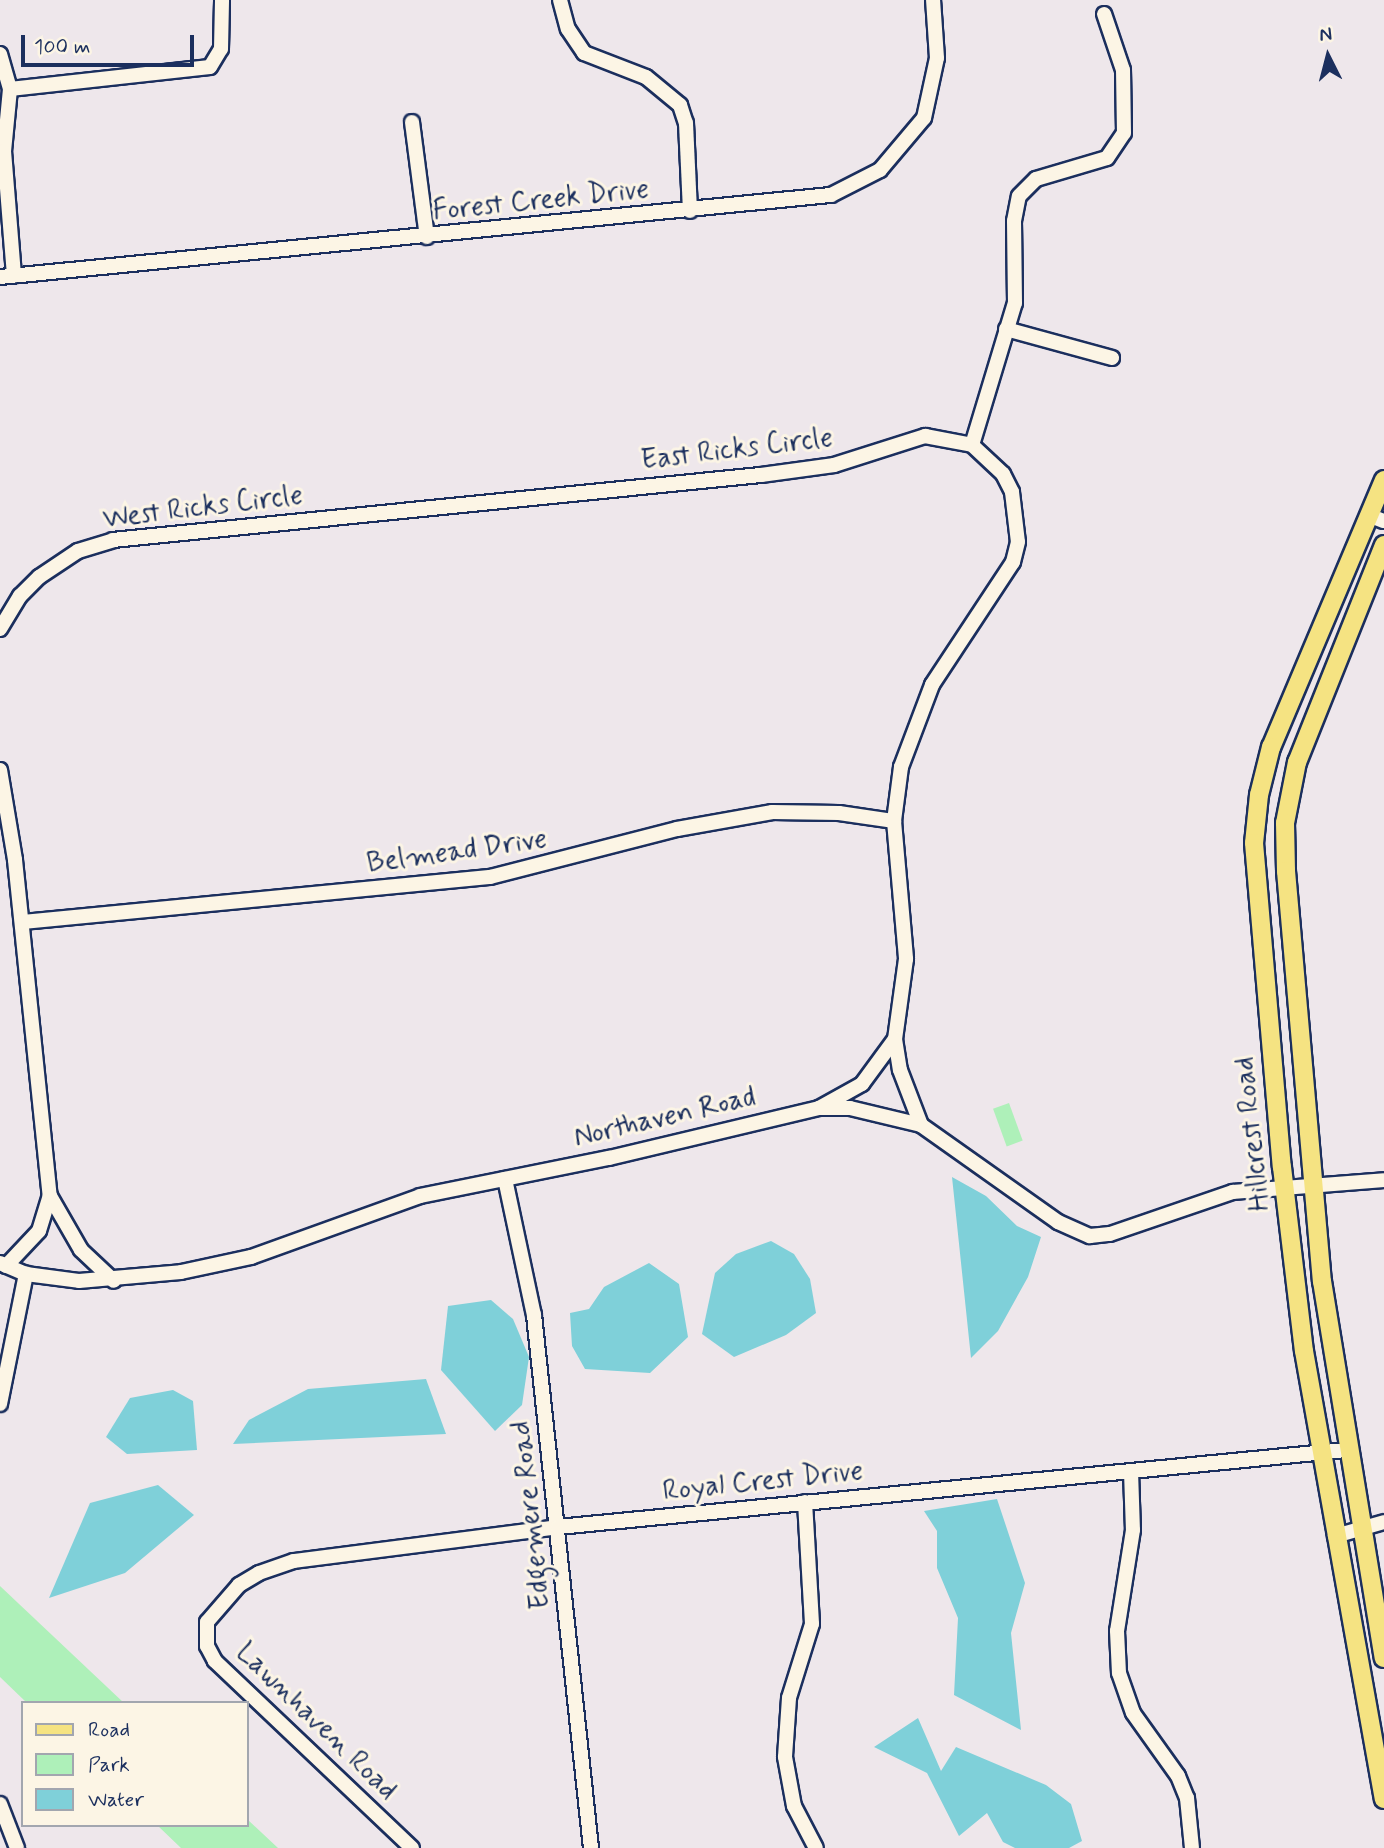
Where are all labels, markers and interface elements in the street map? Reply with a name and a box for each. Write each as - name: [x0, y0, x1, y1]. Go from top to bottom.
- scale bar: [24, 21, 198, 65]
- north arrow: [1293, 21, 1363, 91]
- text: N: [1318, 22, 1333, 48]
- text: 100 m: [34, 33, 90, 61]
- street label: Forest Creek Drive: [431, 173, 651, 229]
- street label: East Ricks Circle: [638, 421, 836, 479]
- street label: West Ricks Circle: [100, 479, 306, 537]
- street label: Belmead Drive: [366, 823, 548, 881]
- street label: Hillcrest Road: [1228, 1055, 1278, 1213]
- street label: Northaven Road: [571, 1081, 759, 1155]
- street label: Edgemere Road: [506, 1420, 558, 1610]
- street label: Royal Crest Drive: [661, 1455, 865, 1509]
- street label: Lawnhaven Road: [228, 1636, 404, 1808]
- legend: [21, 1701, 248, 1827]
- text: Road: [88, 1716, 130, 1744]
- text: Park: [88, 1751, 130, 1779]
- text: Water: [88, 1786, 144, 1814]

